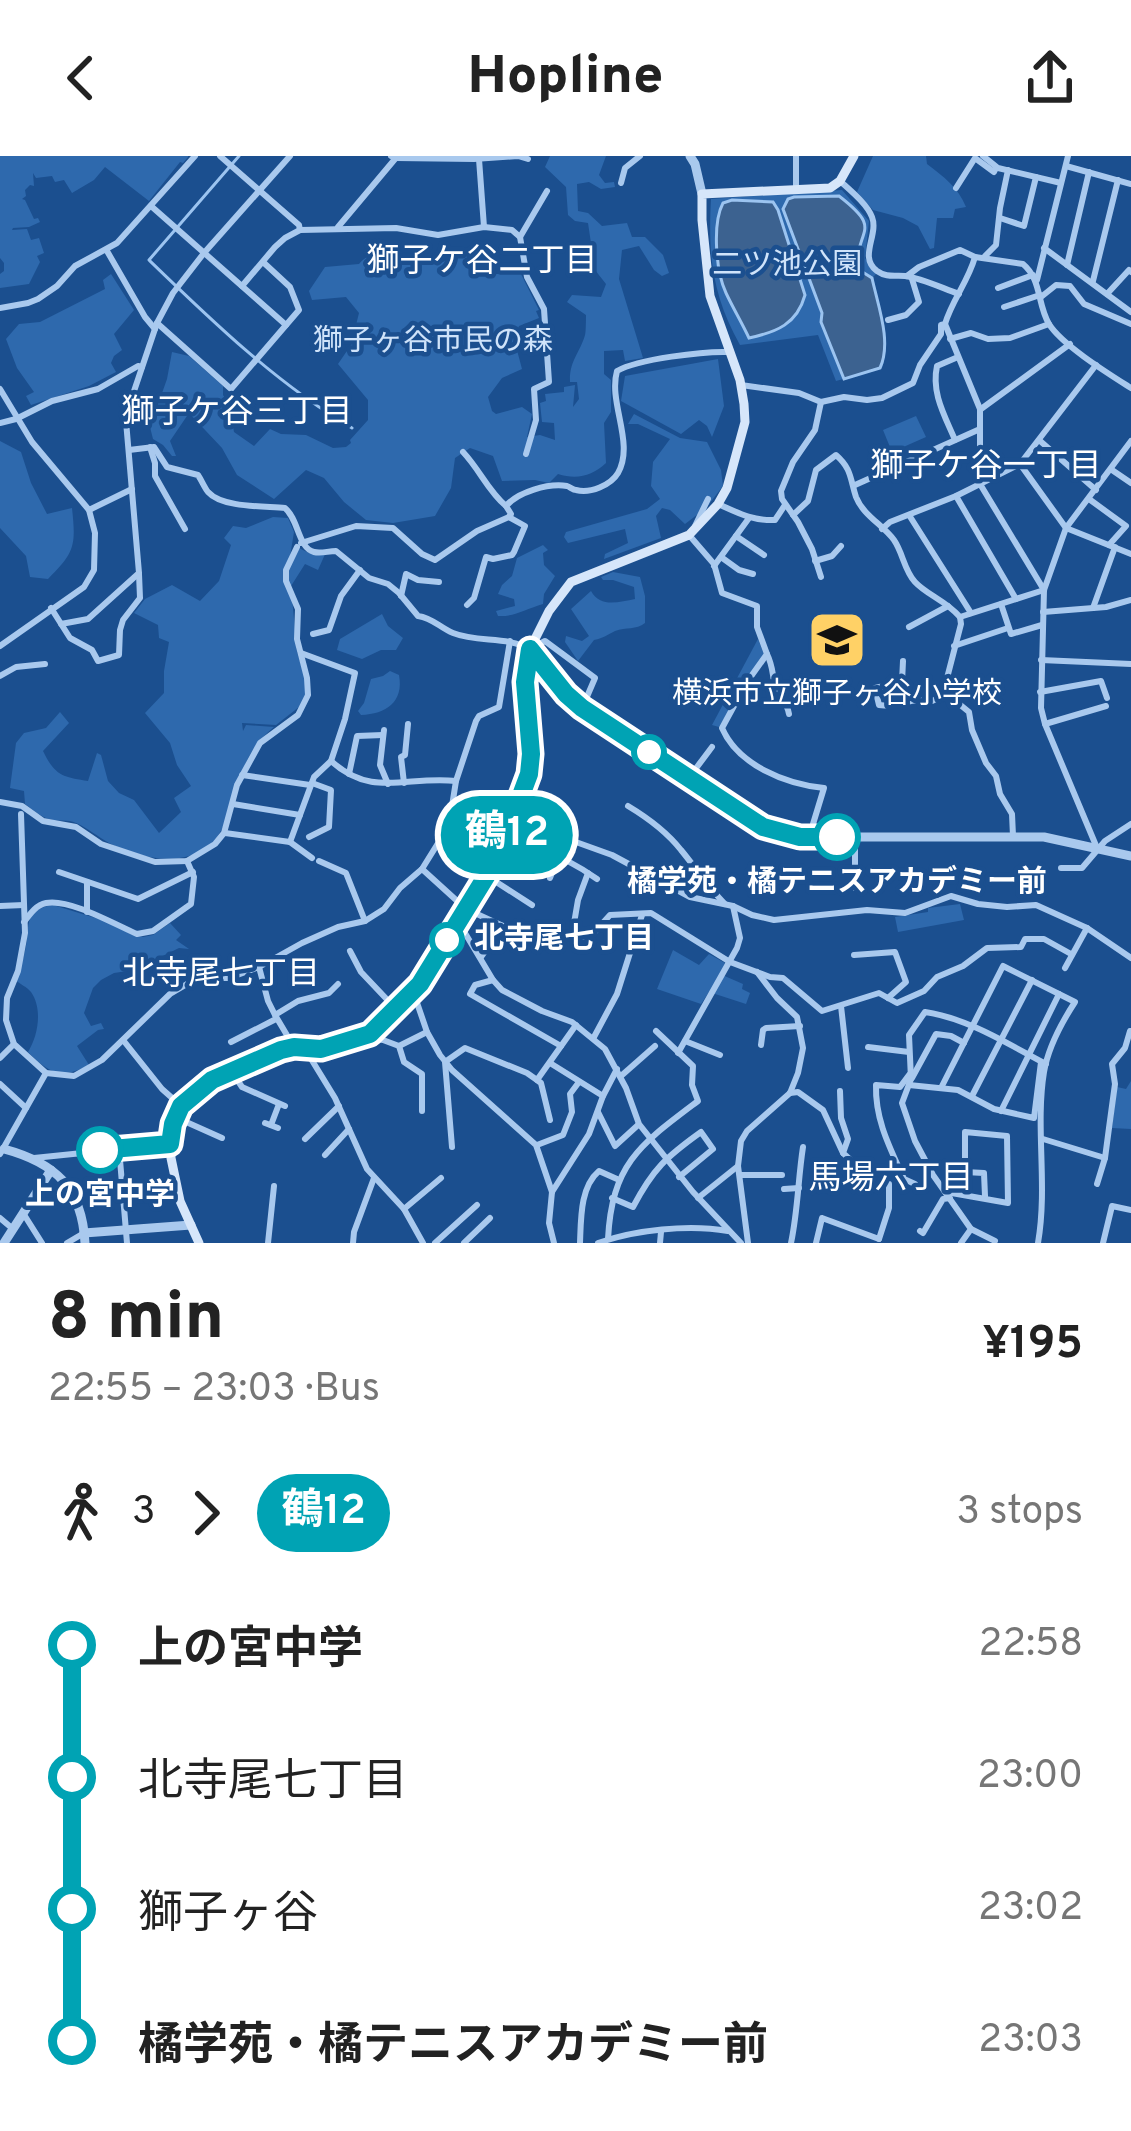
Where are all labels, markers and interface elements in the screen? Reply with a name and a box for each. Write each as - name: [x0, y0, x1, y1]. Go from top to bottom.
- text: Hopline: [468, 44, 663, 113]
- icon: back: [48, 45, 114, 111]
- icon: share: [1017, 45, 1083, 111]
- district label: 獅子ケ谷二丁目: [367, 242, 598, 284]
- park label: 二ツ池公園: [712, 248, 862, 285]
- park label: 獅子ヶ谷市民の森: [313, 324, 553, 361]
- district label: 獅子ケ谷三丁目: [122, 393, 353, 435]
- district label: 獅子ケ谷一丁目: [871, 447, 1102, 489]
- school or university icon: 横浜市立獅子ヶ谷小学校: [806, 609, 868, 671]
- place label: 横浜市立獅子ヶ谷小学校: [672, 677, 1002, 714]
- unlabelled marker: [633, 736, 665, 768]
- line badge: 鶴12: [438, 796, 576, 874]
- text: 鶴12: [465, 808, 549, 861]
- marker: 橘学苑・橘テニスアカデミー前: [815, 815, 859, 859]
- place label: 橘学苑・橘テニスアカデミー前: [627, 864, 1047, 902]
- place label: 北寺尾七丁目: [474, 922, 654, 959]
- marker: 北寺尾七丁目: [431, 924, 463, 956]
- district label: 北寺尾七丁目: [122, 955, 320, 997]
- marker: 上の宮中学: [78, 1128, 122, 1172]
- district label: 馬場六丁目: [809, 1159, 974, 1201]
- place label: 上の宮中学: [25, 1178, 175, 1215]
- text: 8 min: [48, 1279, 224, 1362]
- text: ¥195: [983, 1317, 1083, 1374]
- text: 22:55 – 23:03 · Bus: [48, 1366, 380, 1415]
- icon: walk: [48, 1480, 114, 1546]
- icon: forward: [173, 1480, 239, 1546]
- text: 鶴12: [281, 1486, 366, 1539]
- text: 3: [132, 1489, 155, 1538]
- text: 3 stops: [957, 1489, 1083, 1538]
- text: 22:58: [978, 1621, 1083, 1670]
- text: 上の宮中学: [138, 1623, 363, 1680]
- text: 23:00: [977, 1753, 1083, 1802]
- text: 北寺尾七丁目: [138, 1755, 408, 1812]
- text: 23:02: [978, 1885, 1083, 1934]
- text: 獅子ヶ谷: [138, 1887, 318, 1944]
- text: 23:03: [978, 2017, 1083, 2066]
- text: 橘学苑・橘テニスアカデミー前: [138, 2019, 768, 2076]

